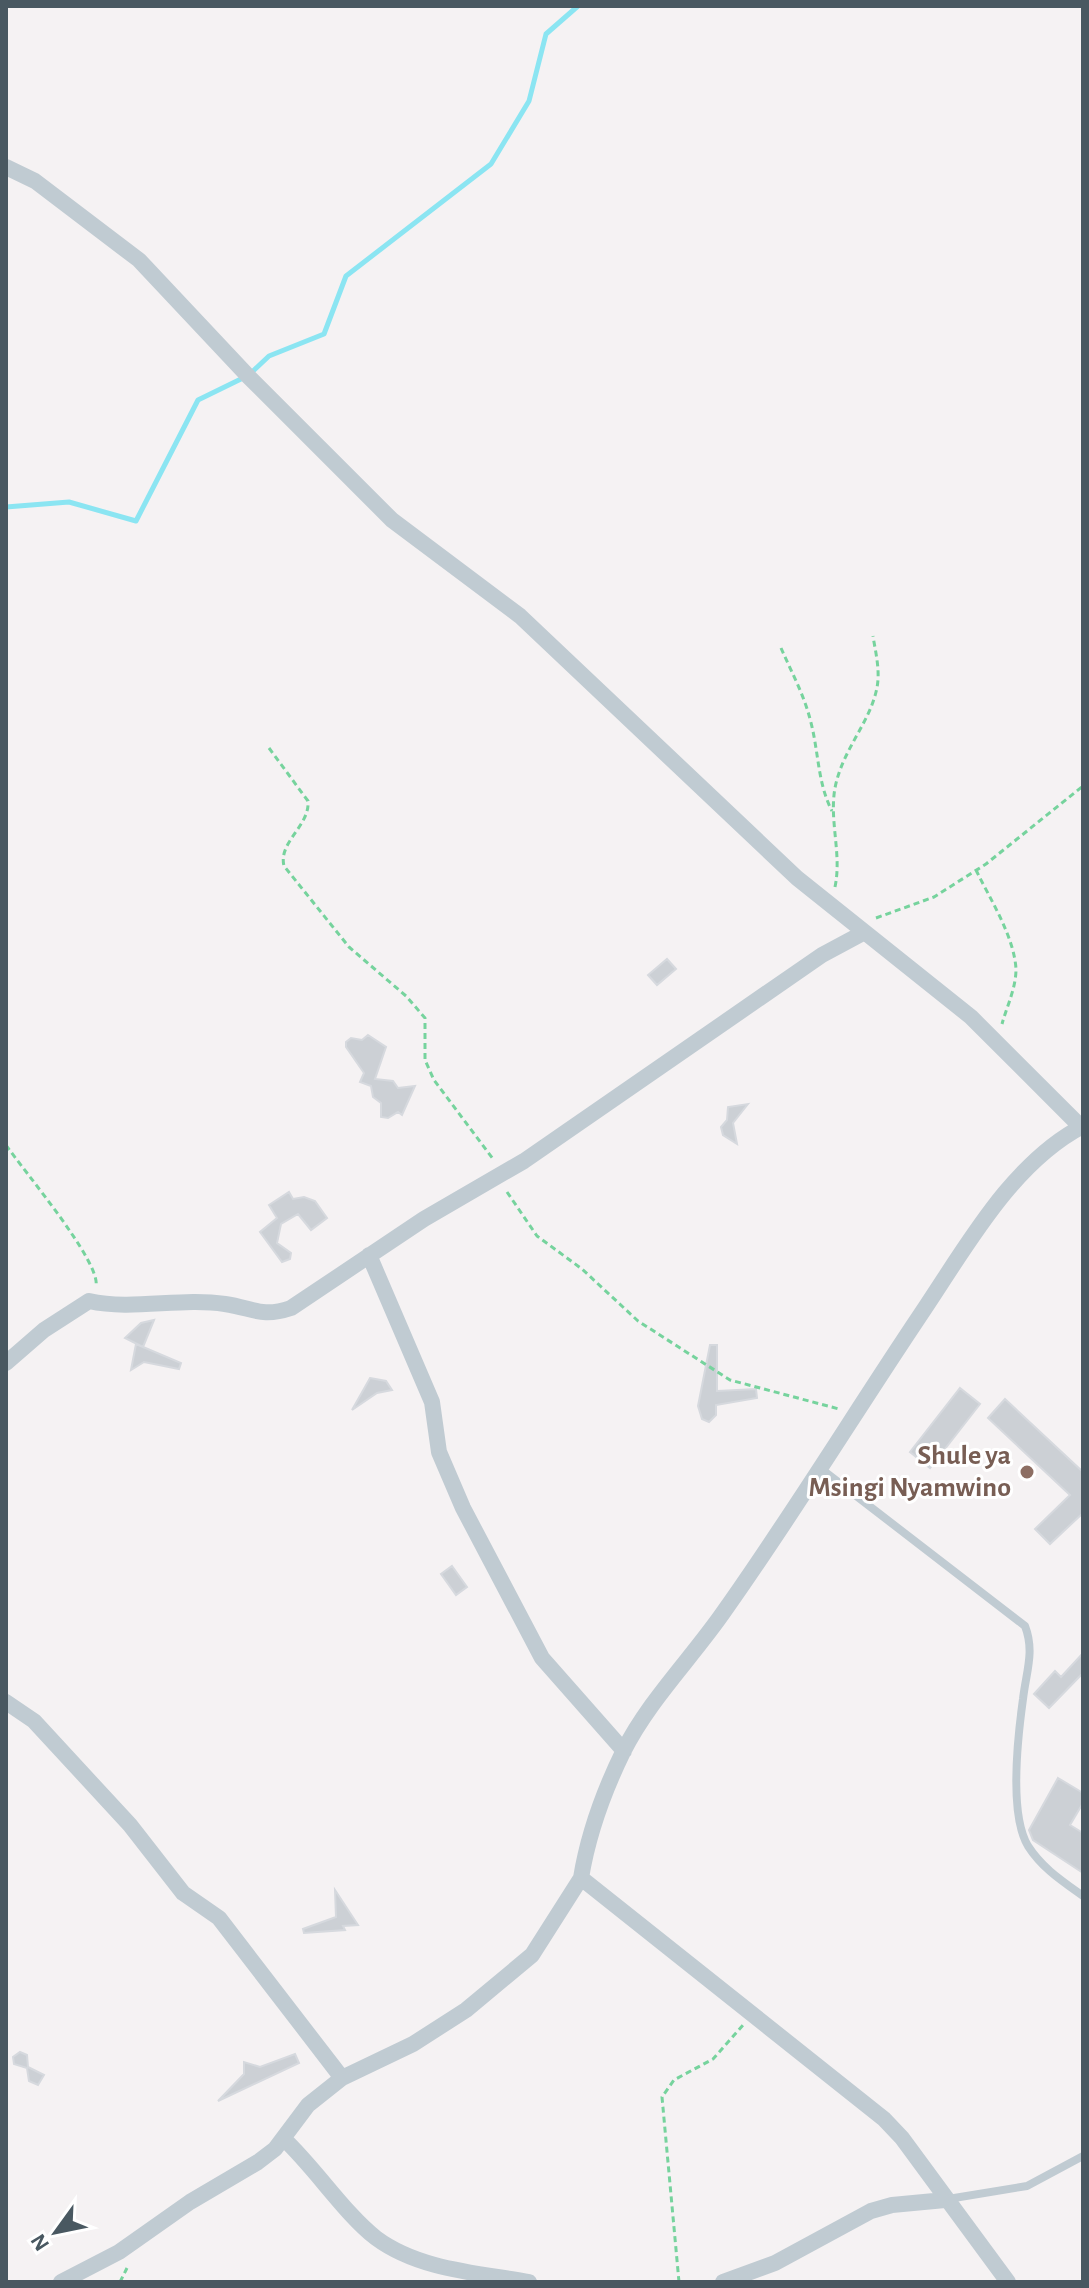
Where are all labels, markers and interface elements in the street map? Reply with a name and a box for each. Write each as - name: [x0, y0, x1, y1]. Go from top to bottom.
- place label: Shule ya Msingi Nyamwino: [808, 1442, 1011, 1502]
- marker: Shule ya Msingi Nyamwino: [1018, 1463, 1036, 1481]
- north arrow: [16, 2192, 96, 2272]
- text: N: [27, 2230, 53, 2255]

